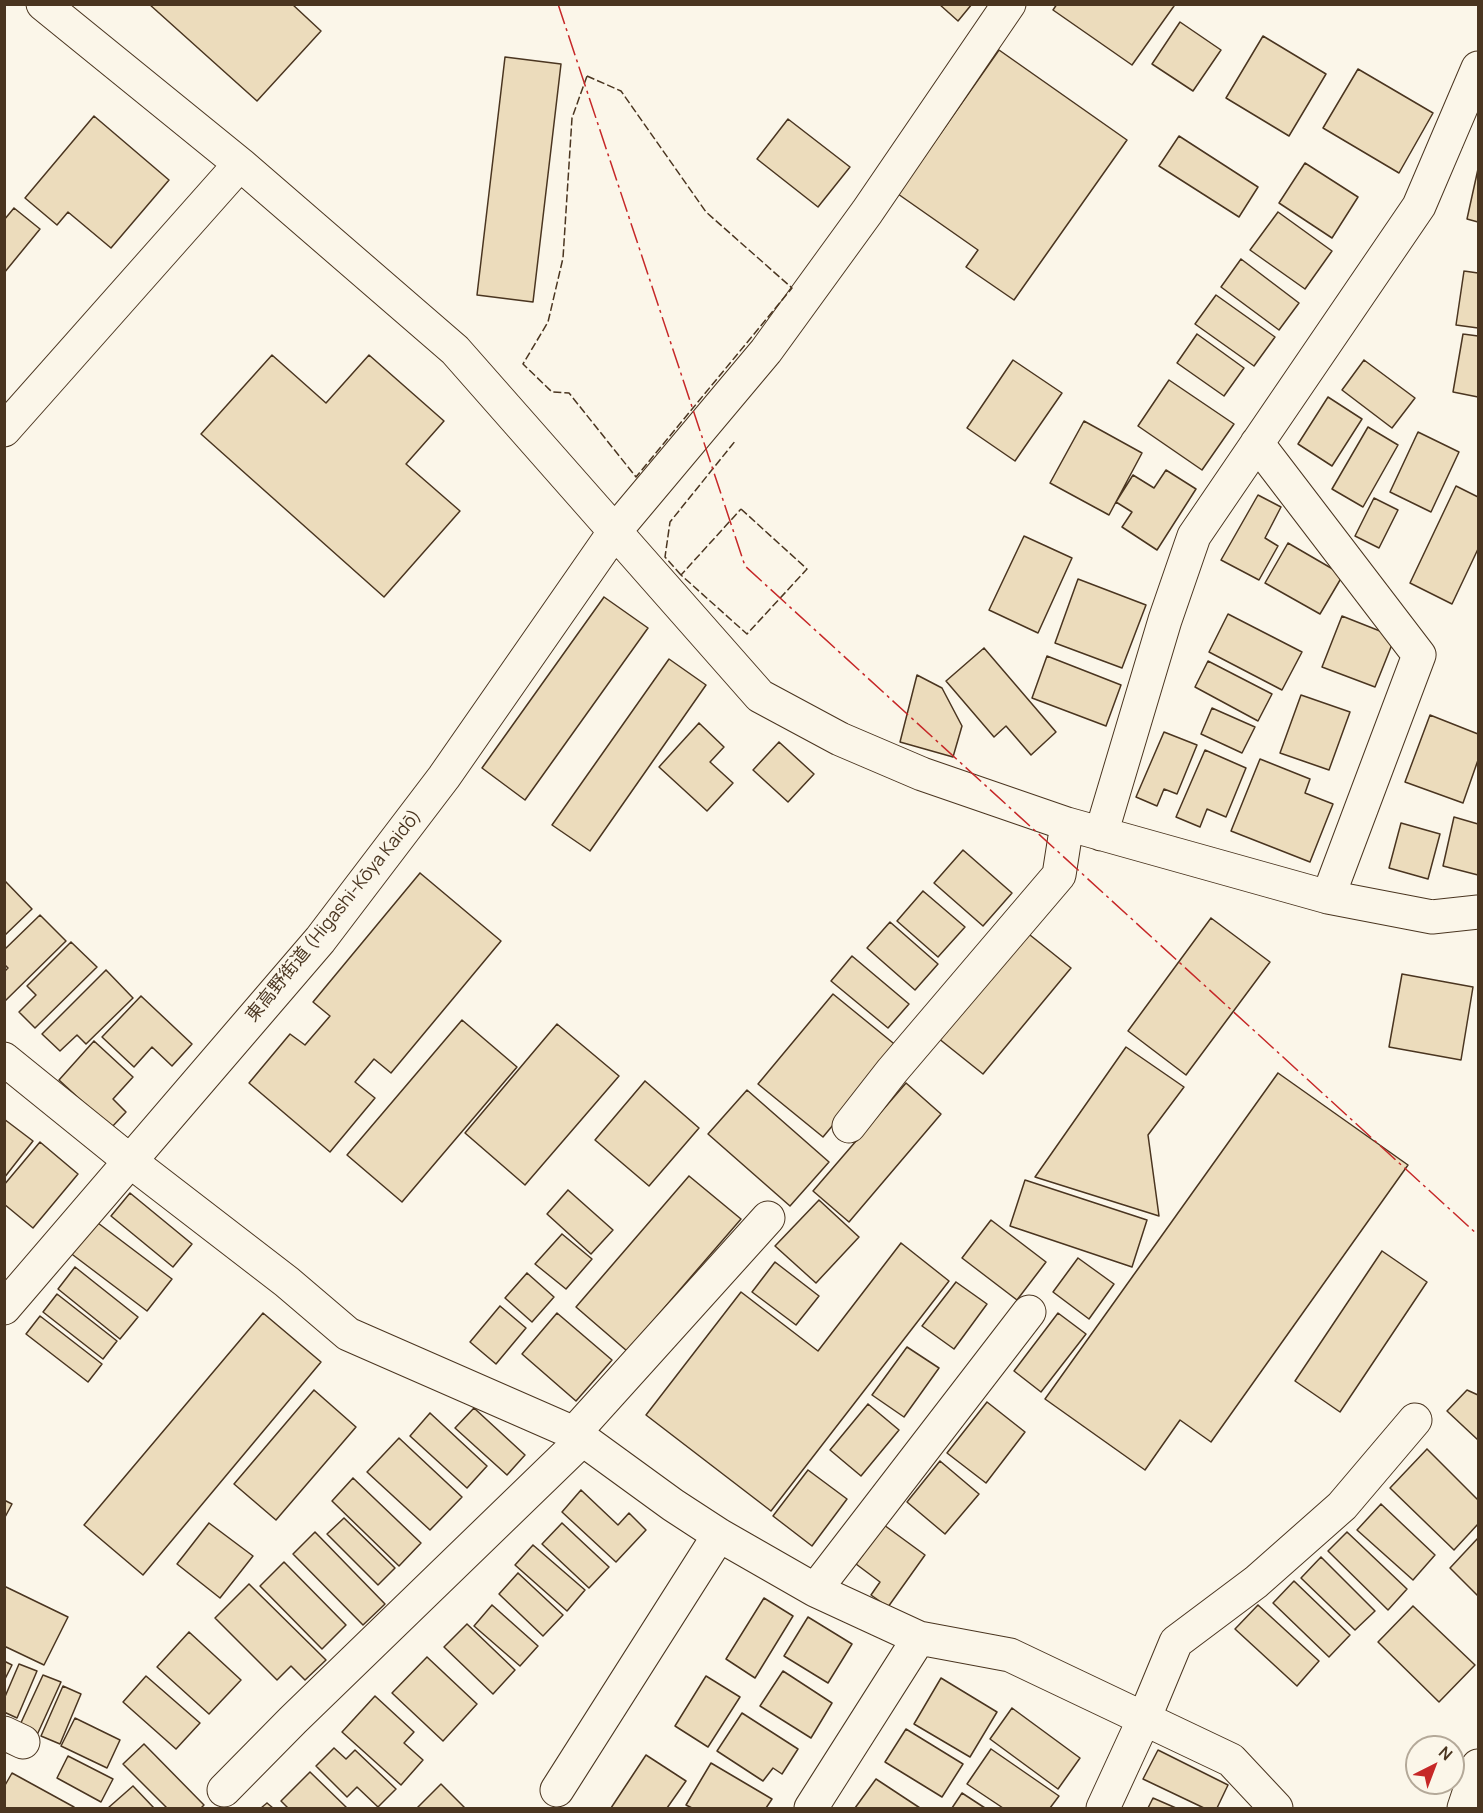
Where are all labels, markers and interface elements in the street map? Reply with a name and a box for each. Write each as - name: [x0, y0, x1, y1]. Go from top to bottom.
- street label: 東高野街道 (Higashi-Kōya Kaidō): [242, 806, 426, 1026]
- north arrow: [1405, 1735, 1465, 1795]
- text: N: [1434, 1741, 1457, 1765]

